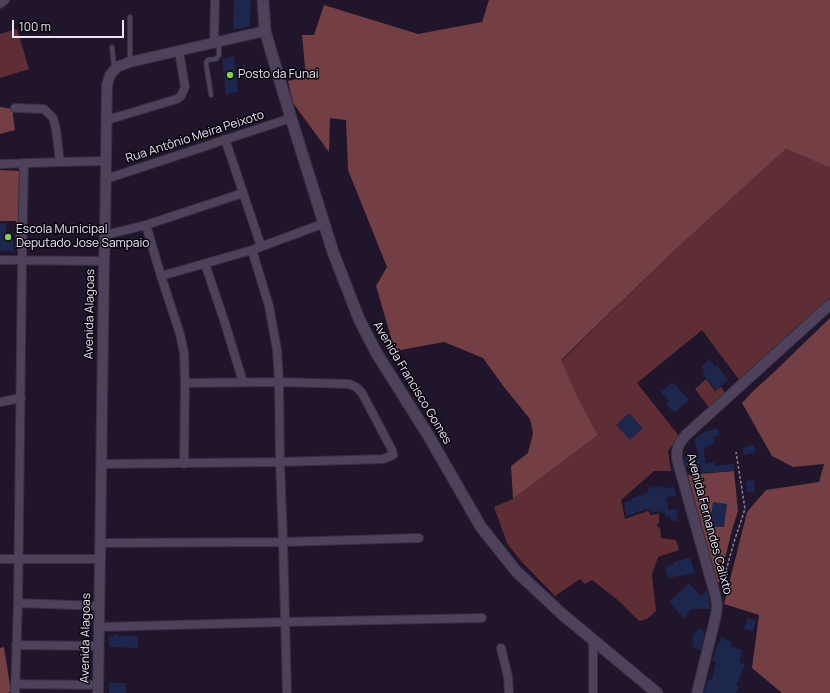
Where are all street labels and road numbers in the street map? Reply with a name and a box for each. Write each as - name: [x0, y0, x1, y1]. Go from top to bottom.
- street label: Rua Antônio Meira Peixoto: [124, 108, 266, 166]
- street label: Avenida Alagoas: [82, 269, 98, 359]
- street label: Avenida Francisco Gomes: [370, 319, 454, 447]
- street label: Avenida Fernandes Calixto: [683, 452, 735, 596]
- street label: Avenida Alagoas: [78, 593, 94, 683]

